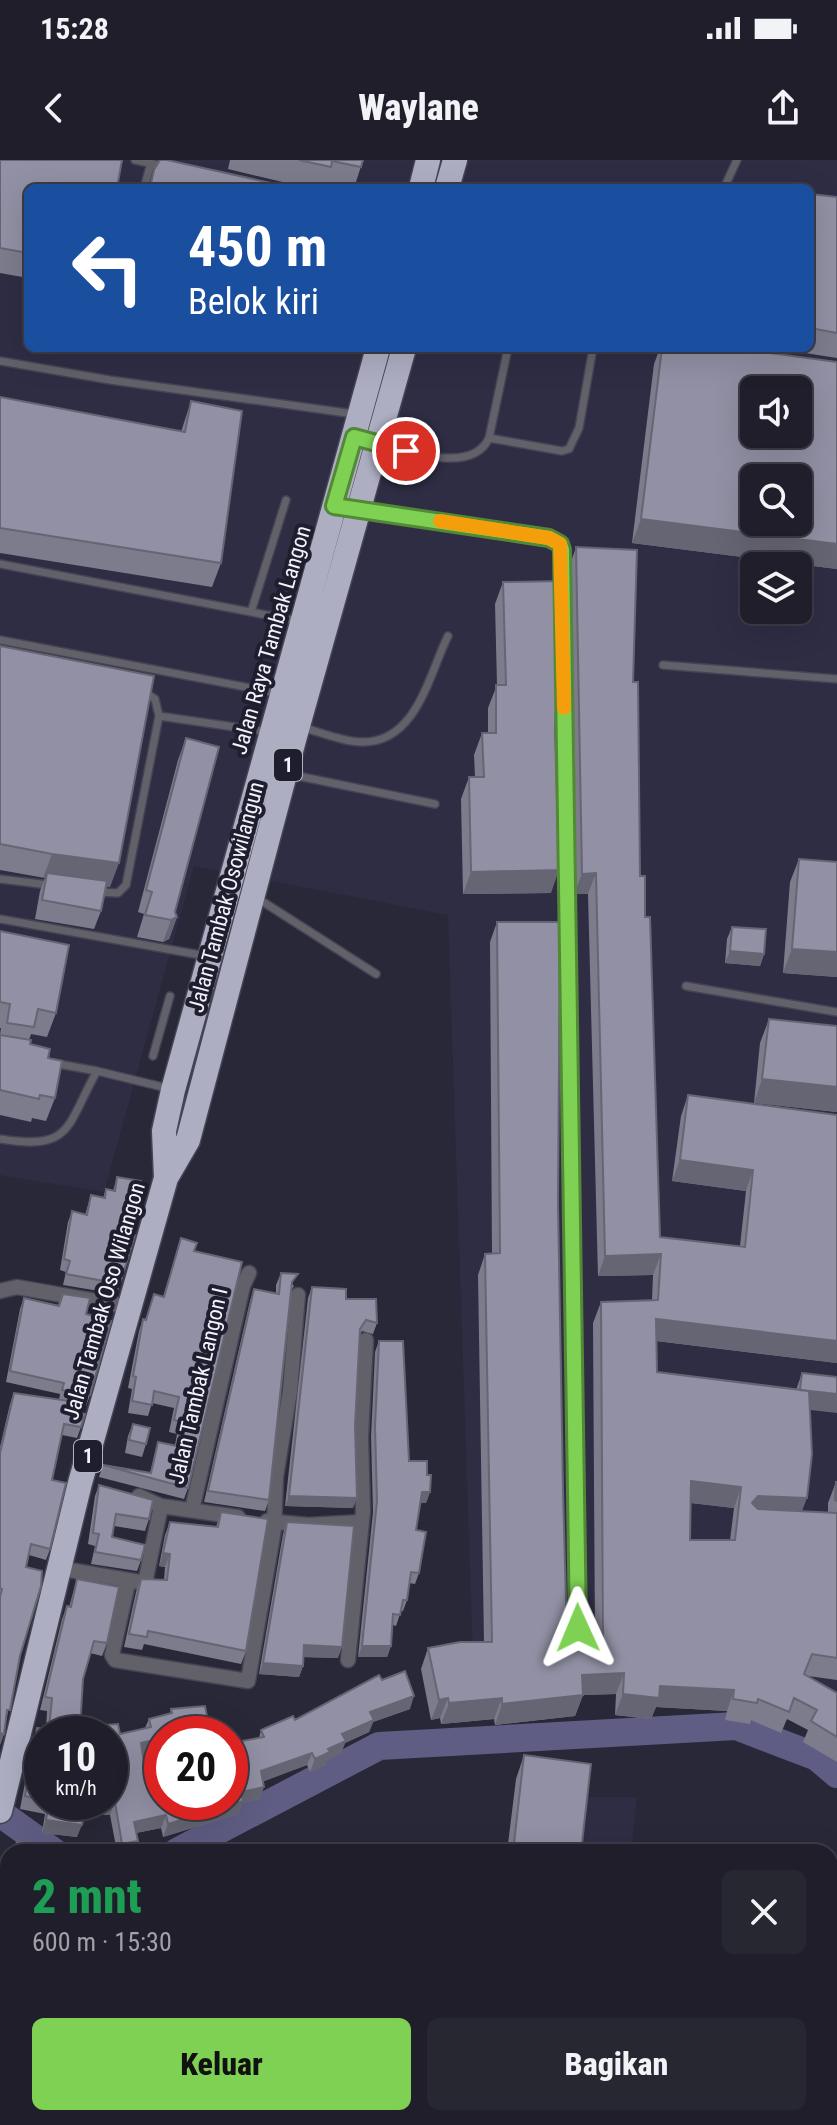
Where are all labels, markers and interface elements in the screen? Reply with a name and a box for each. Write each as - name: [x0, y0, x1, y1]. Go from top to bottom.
- text: 15:28: [40, 11, 109, 46]
- icon: back: [32, 86, 76, 130]
- icon: share: [761, 86, 805, 130]
- text: Waylane: [358, 87, 479, 129]
- text: 450 m: [188, 214, 327, 280]
- icon: left: [56, 216, 160, 320]
- text: Belok kiri: [188, 281, 319, 323]
- map controls: [740, 376, 812, 624]
- button: sound: [740, 376, 812, 448]
- pin: [372, 417, 440, 485]
- icon: arrive: [384, 429, 428, 473]
- button: search: [740, 464, 812, 536]
- street label: Jalan Raya Tambak Langon: [226, 523, 316, 757]
- button: layers: [740, 552, 812, 624]
- road number: 1: [274, 749, 302, 781]
- street label: Jalan Tambak Osowilangun: [183, 779, 269, 1015]
- street label: Jalan Tambak Oso Wilangon: [58, 1179, 150, 1423]
- street label: Jalan Tambak Langon I: [163, 1286, 233, 1486]
- road number: 1: [74, 1440, 102, 1472]
- position arrow: [536, 1586, 620, 1670]
- speed limit sign: 20: [144, 1716, 248, 1820]
- text: 10: [56, 1734, 96, 1781]
- text: km/h: [55, 1776, 97, 1800]
- text: 2 mnt: [32, 1868, 142, 1925]
- button: close: [722, 1870, 806, 1954]
- text: 600 m · 15:30: [32, 1927, 172, 1957]
- button: Keluar: [32, 2018, 411, 2110]
- button: Bagikan: [427, 2018, 806, 2110]

